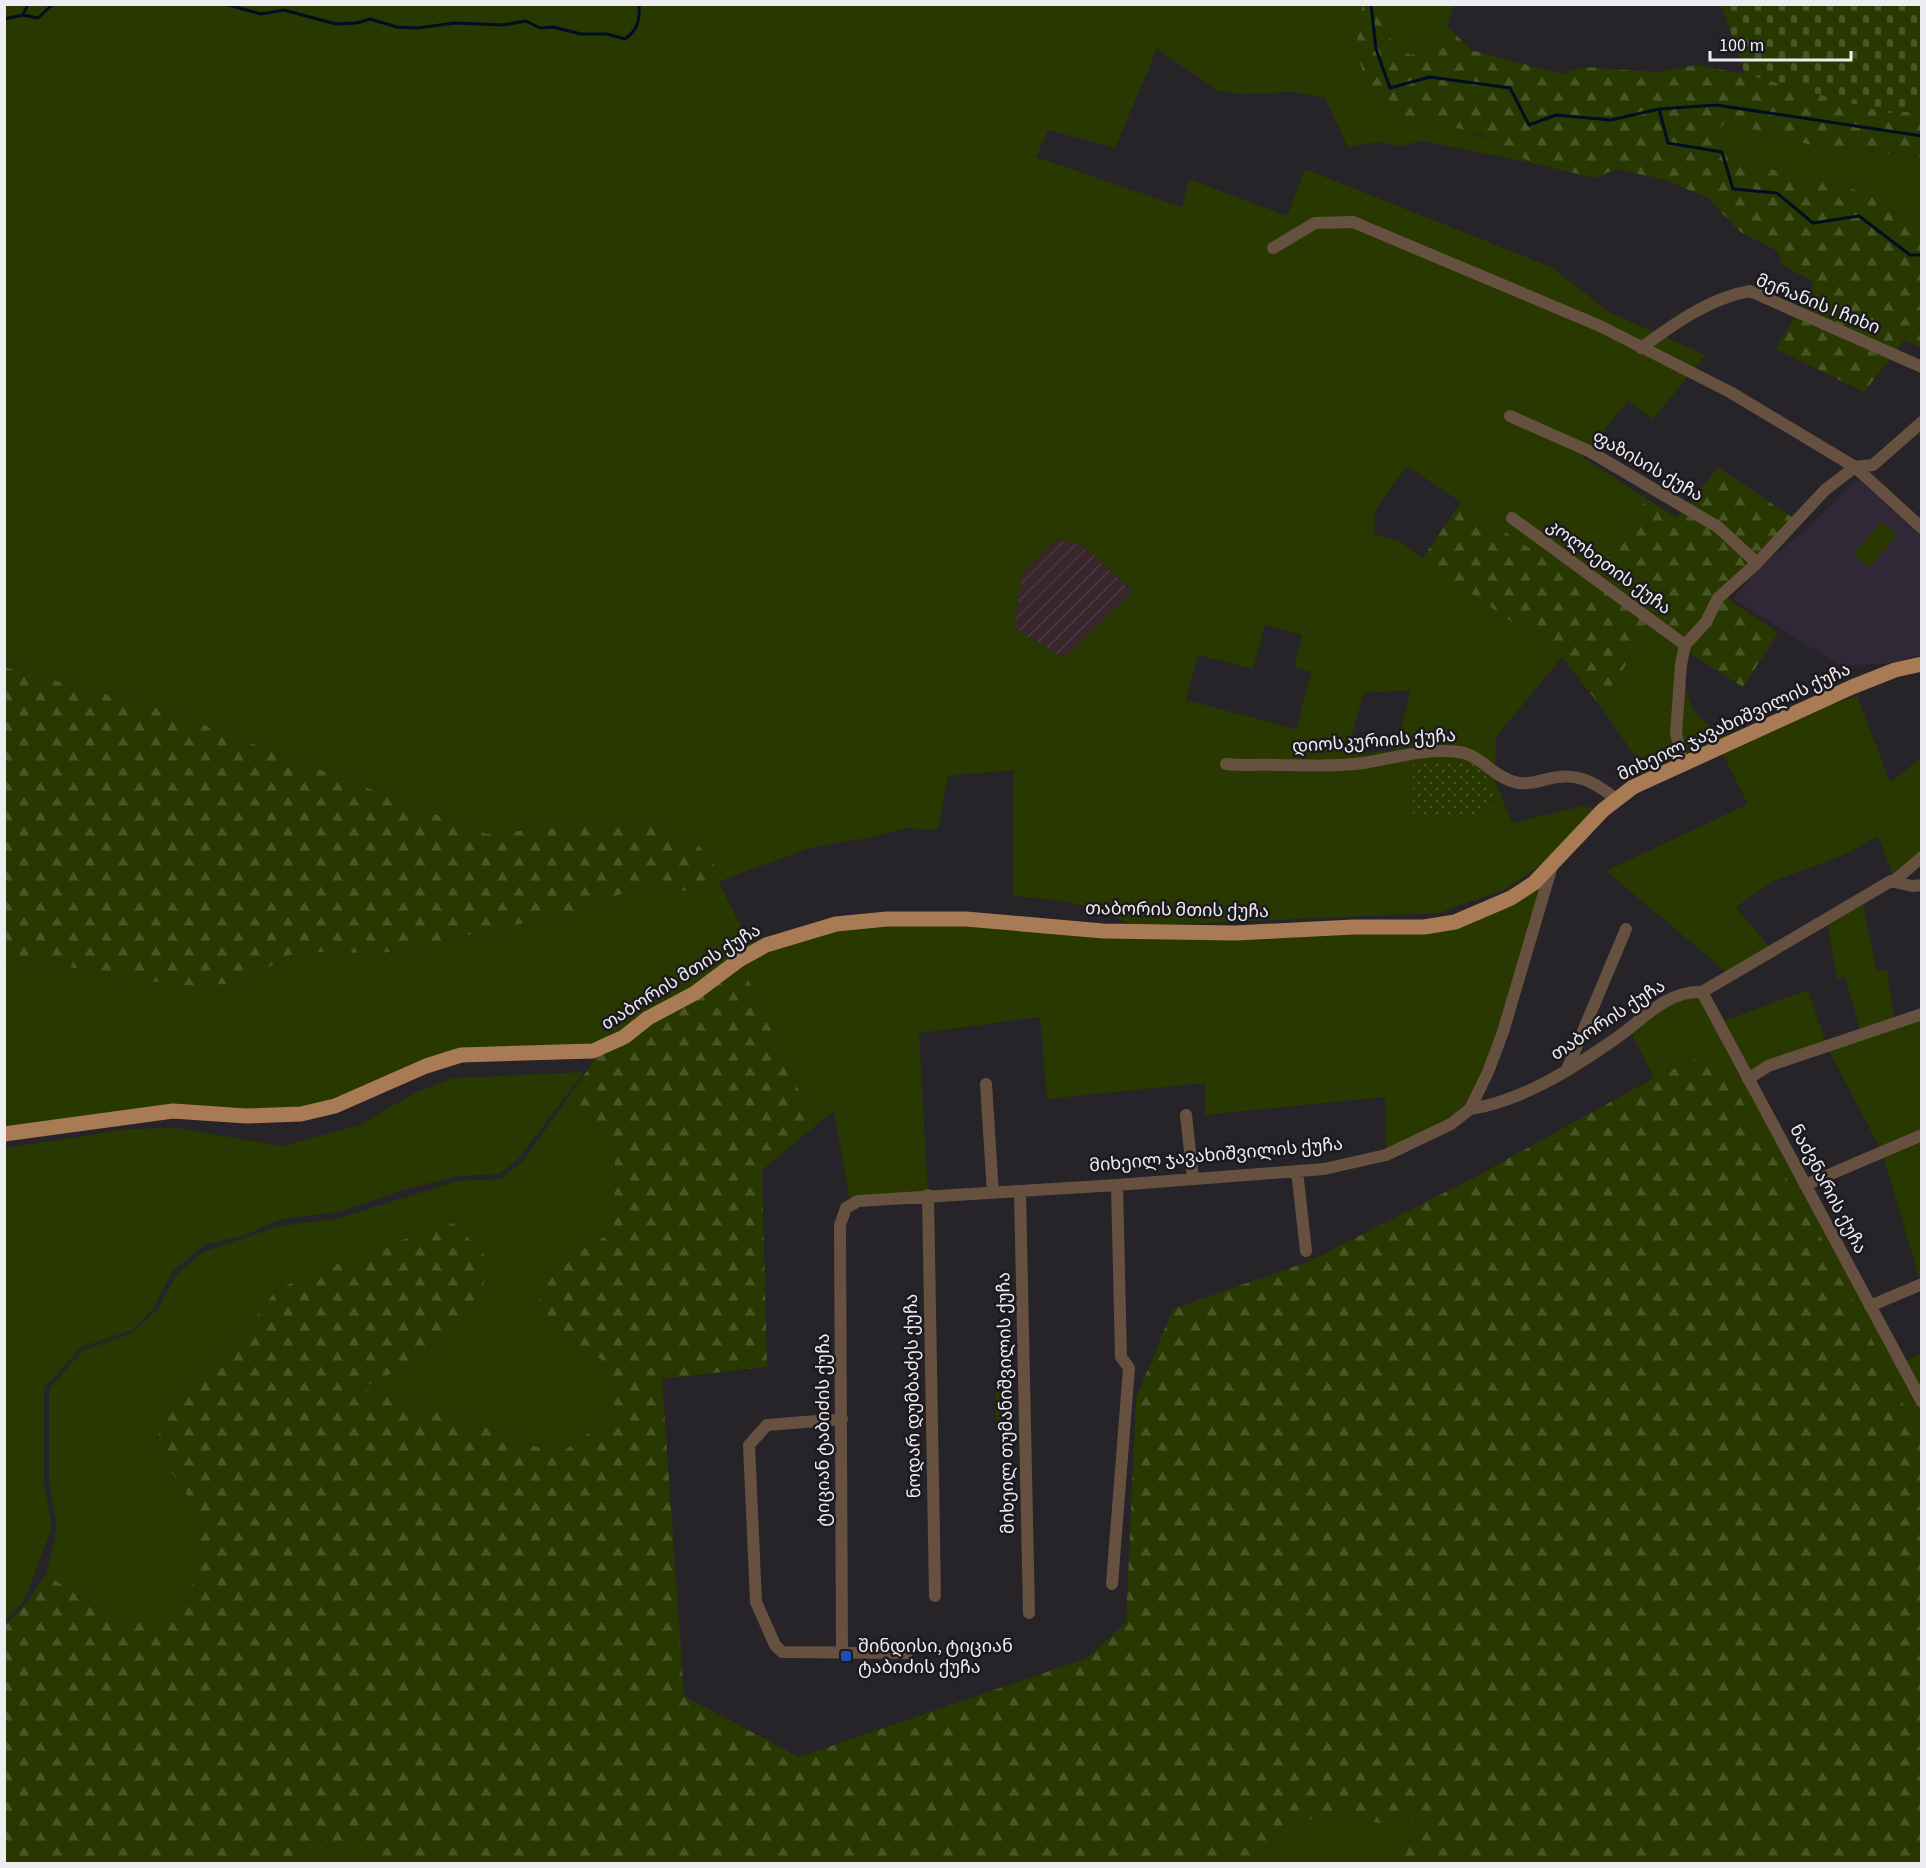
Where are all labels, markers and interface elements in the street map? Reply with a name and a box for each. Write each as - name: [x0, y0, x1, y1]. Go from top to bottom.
- scale bar: [1710, 24, 1851, 62]
- text: 100 m: [1719, 33, 1764, 58]
- street label: მერანის I ჩიხი: [1752, 268, 1884, 340]
- street label: ფაზისის ქუჩა: [1588, 424, 1708, 508]
- street label: კოლხეთის ქუჩა: [1542, 513, 1676, 621]
- street label: მიხეილ ჯავახიშვილის ქუჩა: [1613, 657, 1855, 787]
- street label: დიოსკურიის ქუჩა: [1291, 723, 1457, 759]
- street label: თაბორის მთის ქუჩა: [1085, 896, 1269, 924]
- street label: თაბორის მთის ქუჩა: [596, 918, 766, 1036]
- street label: თაბორის ქუჩა: [1546, 973, 1670, 1067]
- street label: ნაძვნარის ქუჩა: [1783, 1120, 1873, 1258]
- street label: მიხეილ ჯავახიშვილის ქუჩა: [1088, 1131, 1344, 1179]
- street label: მიხეილ თუმანიშვილის ქუჩა: [991, 1272, 1021, 1534]
- street label: ნოდარ დუმბაძეს ქუჩა: [899, 1293, 927, 1499]
- street label: ტიციან ტაბიძის ქუჩა: [811, 1333, 836, 1527]
- place label: შინდისი, ტიციან ტაბიძის ქუჩა: [858, 1634, 1013, 1680]
- marker: შინდისი, ტიციან ტაბიძის ქუჩა: [839, 1649, 853, 1663]

